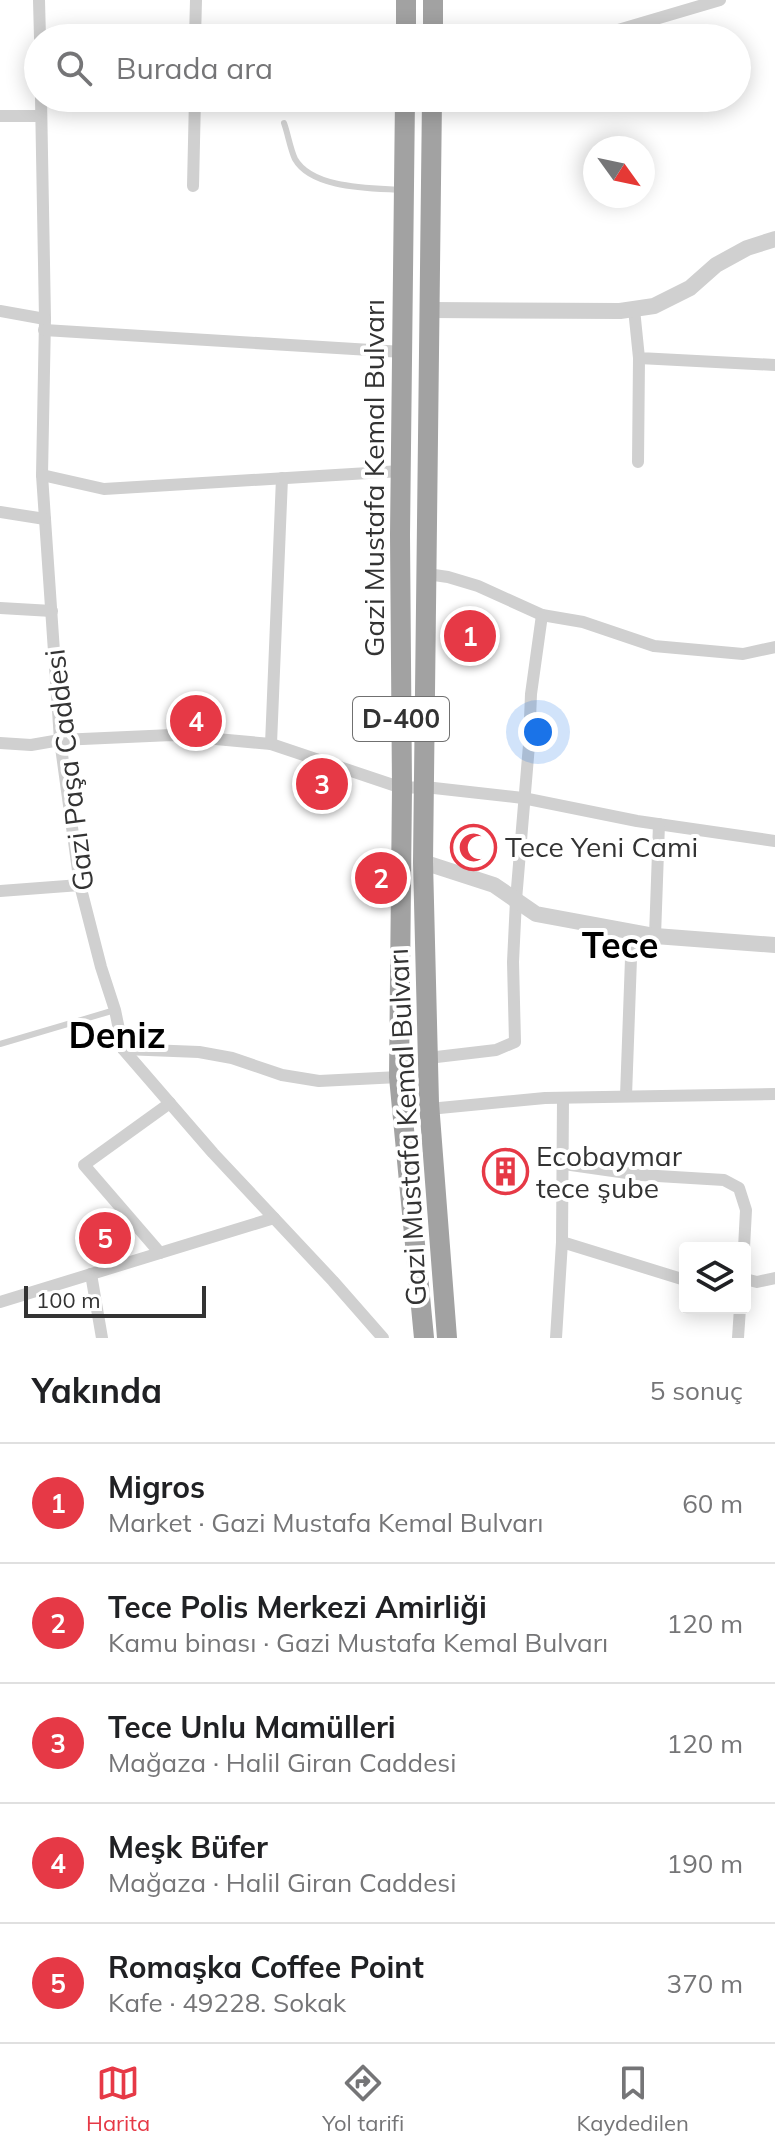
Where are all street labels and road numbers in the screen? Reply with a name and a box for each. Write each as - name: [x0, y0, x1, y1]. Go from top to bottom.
- street label: Gazi Mustafa Kemal Bulvarı: [356, 299, 391, 657]
- street label: Gazi Paşa Caddesi: [36, 647, 101, 893]
- road number: D-400: [353, 697, 449, 741]
- street label: Gazi Mustafa Kemal Bulvarı: [380, 947, 433, 1307]

